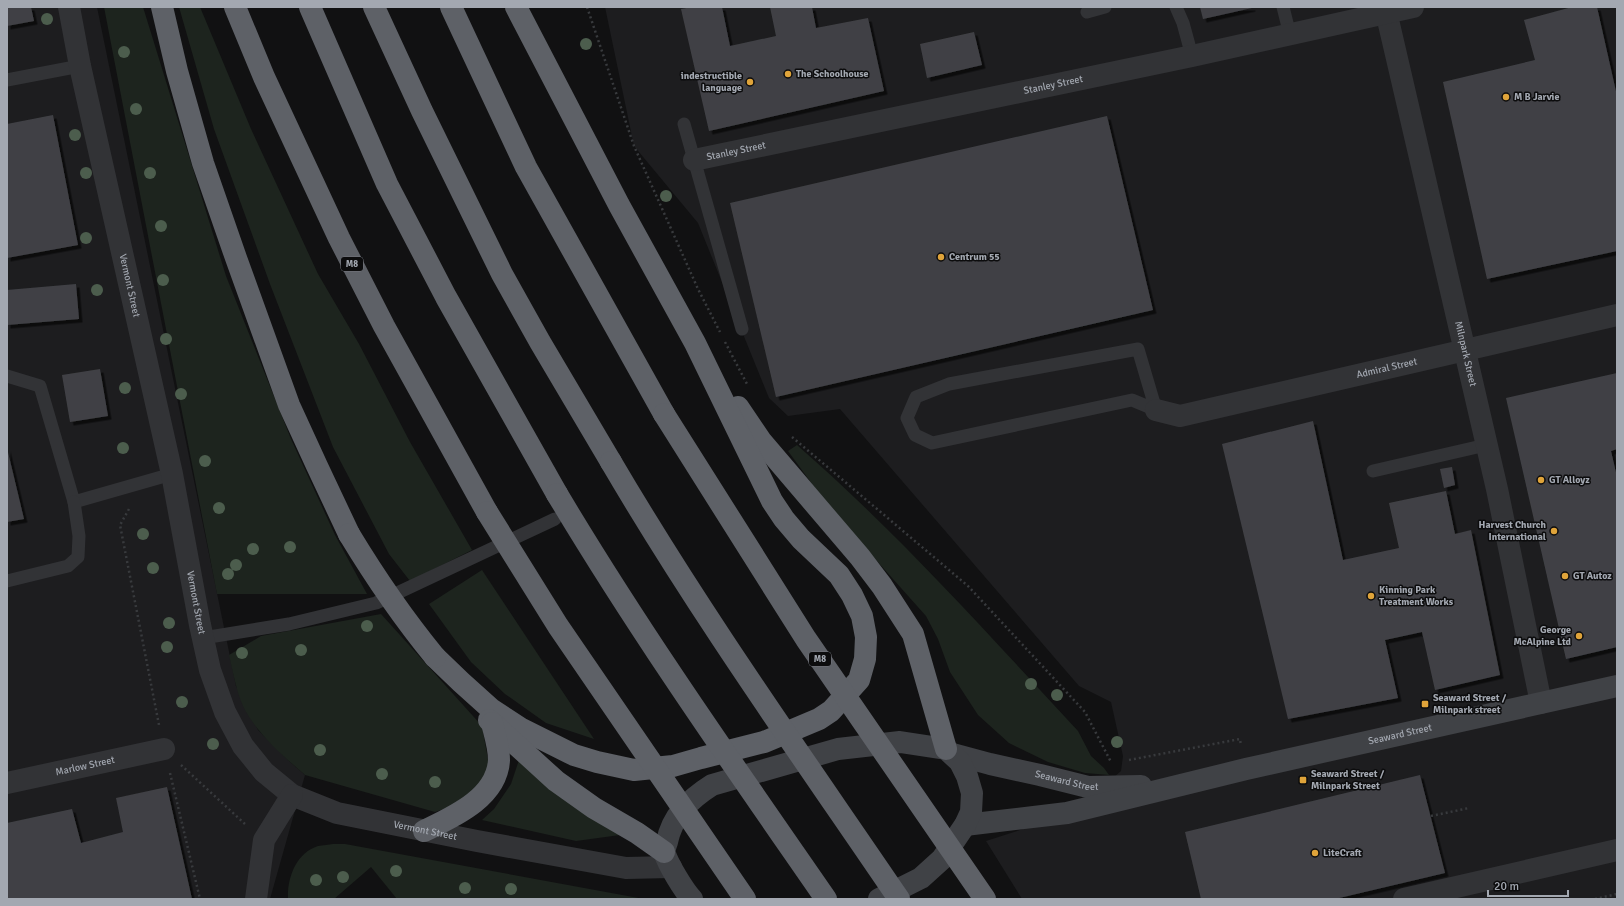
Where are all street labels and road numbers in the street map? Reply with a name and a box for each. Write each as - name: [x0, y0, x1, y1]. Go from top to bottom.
- street label: Stanley Street: [1022, 73, 1085, 97]
- street label: Stanley Street: [705, 139, 767, 163]
- street label: Vermont Street: [117, 253, 143, 319]
- road number: M8: [341, 257, 363, 271]
- street label: Milnpark Street: [1452, 320, 1479, 388]
- street label: Admiral Street: [1355, 355, 1419, 381]
- street label: Vermont Street: [184, 570, 208, 636]
- road number: M8: [809, 652, 831, 666]
- street label: Seaward Street: [1367, 721, 1434, 747]
- street label: Marlow Street: [54, 754, 116, 778]
- street label: Seaward Street: [1034, 768, 1099, 793]
- street label: Vermont Street: [392, 818, 458, 843]

